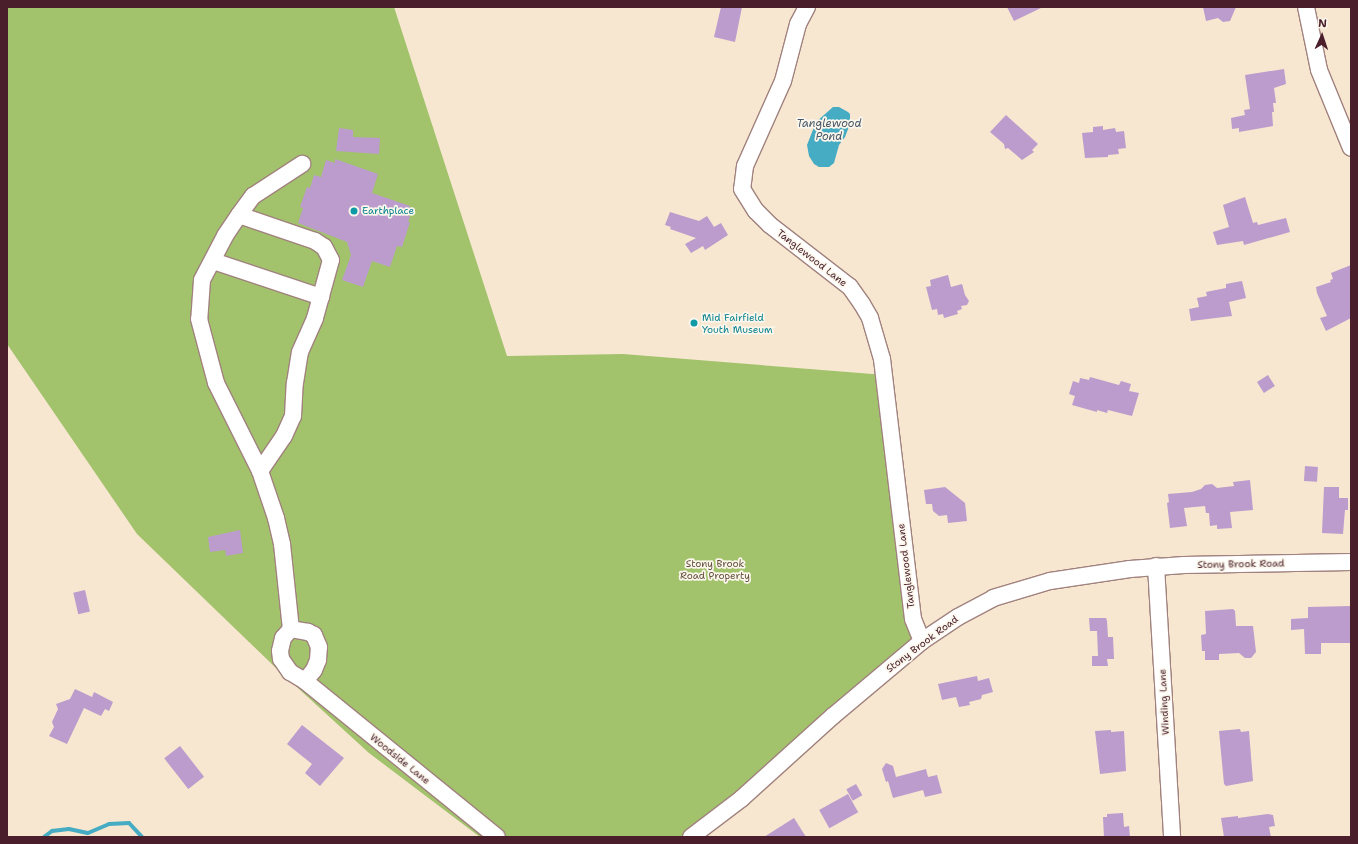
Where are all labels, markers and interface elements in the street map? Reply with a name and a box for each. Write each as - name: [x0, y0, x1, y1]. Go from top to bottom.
- north arrow: [1302, 16, 1342, 56]
- text: N: [1318, 16, 1327, 31]
- water label: Tanglewood Pond: [796, 118, 862, 144]
- place label: Earthplace: [362, 205, 414, 217]
- marker: Earthplace: [349, 206, 359, 216]
- street label: Tanglewood Lane: [775, 227, 849, 289]
- place label: Mid Fairfield Youth Museum: [702, 311, 773, 334]
- marker: Mid Fairfield Youth Museum: [689, 318, 699, 328]
- street label: Tanglewood Lane: [895, 523, 917, 609]
- park label: Stony Brook Road Property: [680, 557, 750, 580]
- street label: Stony Brook Road: [1197, 557, 1285, 571]
- street label: Stony Brook Road: [884, 613, 960, 675]
- street label: Winding Lane: [1156, 669, 1172, 735]
- street label: Woodside Lane: [368, 731, 432, 787]

